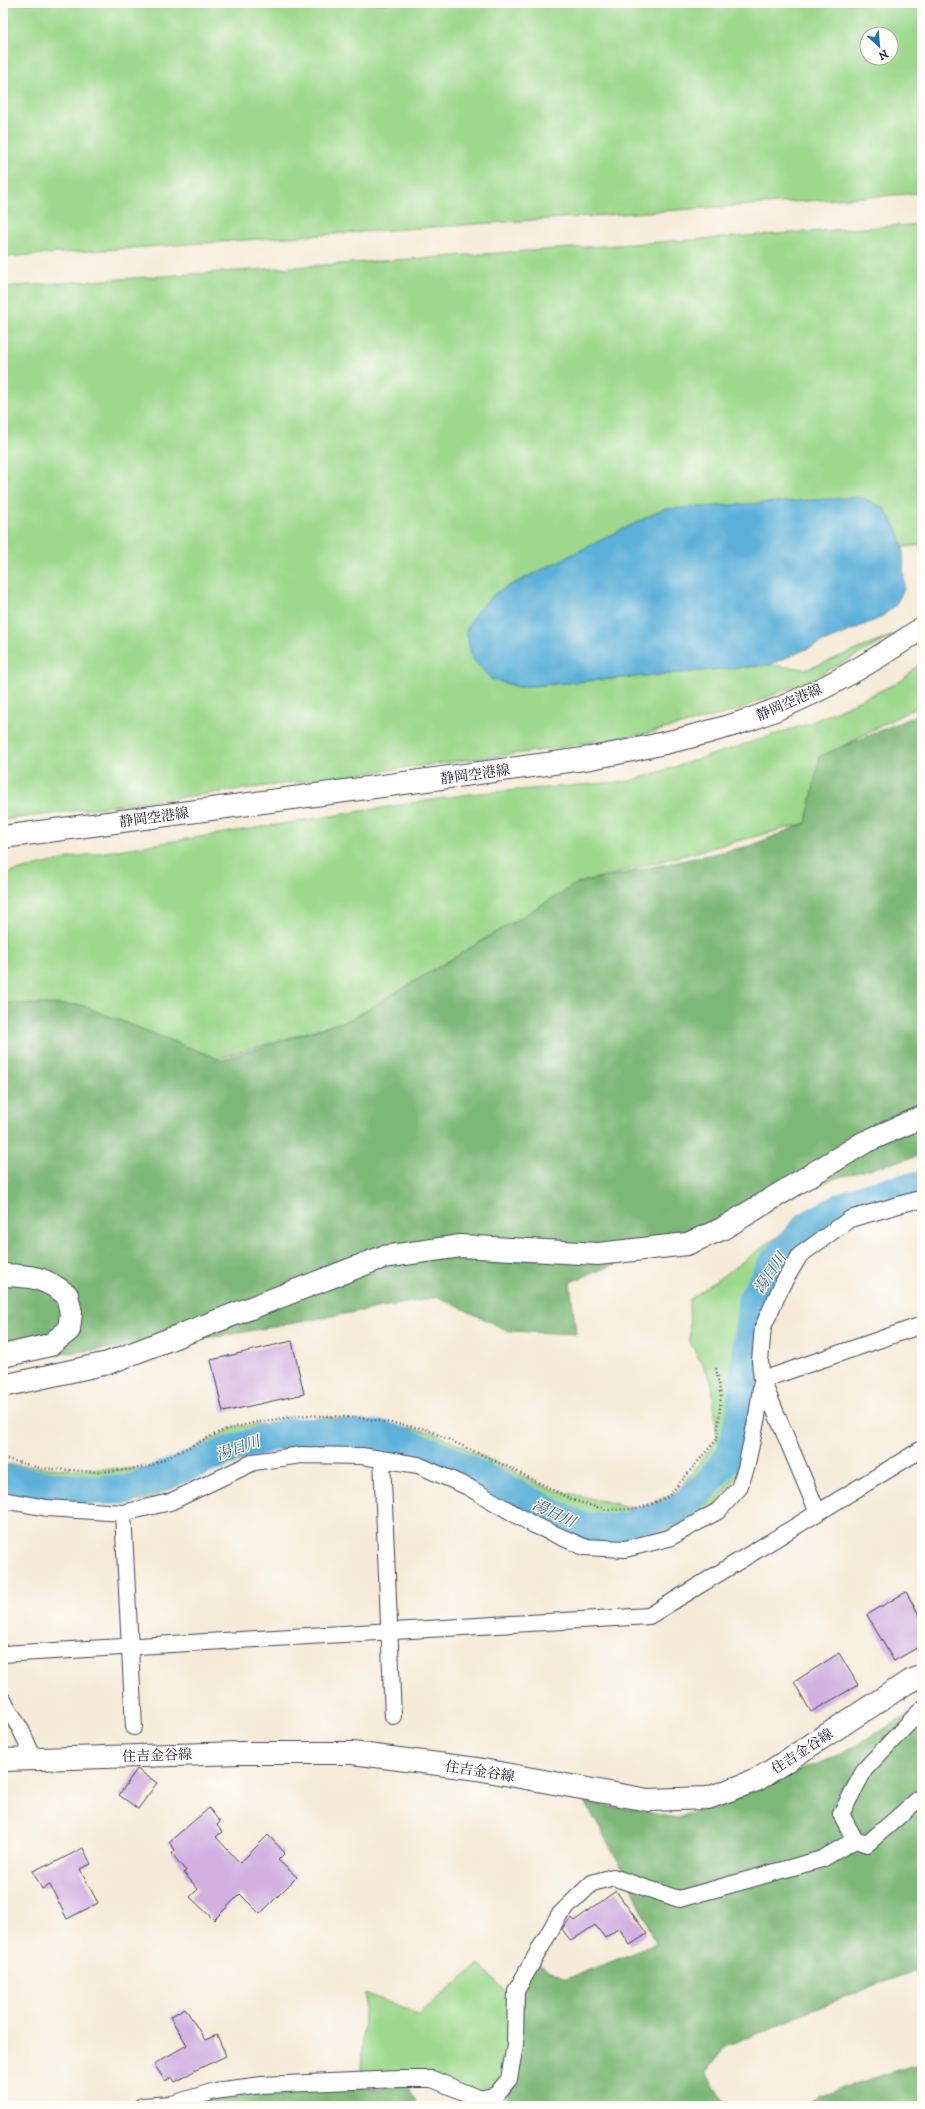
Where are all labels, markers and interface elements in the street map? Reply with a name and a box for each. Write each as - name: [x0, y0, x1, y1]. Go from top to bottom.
- north arrow: [859, 26, 899, 66]
- text: N: [876, 46, 890, 62]
- street label: 静岡空港線: [754, 680, 825, 725]
- street label: 静岡空港線: [439, 761, 511, 789]
- street label: 静岡空港線: [118, 804, 190, 832]
- water label: 湯日川: [750, 1248, 792, 1297]
- water label: 湯日川: [214, 1432, 264, 1465]
- water label: 湯日川: [529, 1495, 580, 1533]
- street label: 住吉金谷線: [768, 1725, 837, 1778]
- street label: 住吉金谷線: [122, 1746, 192, 1766]
- street label: 住吉金谷線: [444, 1758, 516, 1786]

